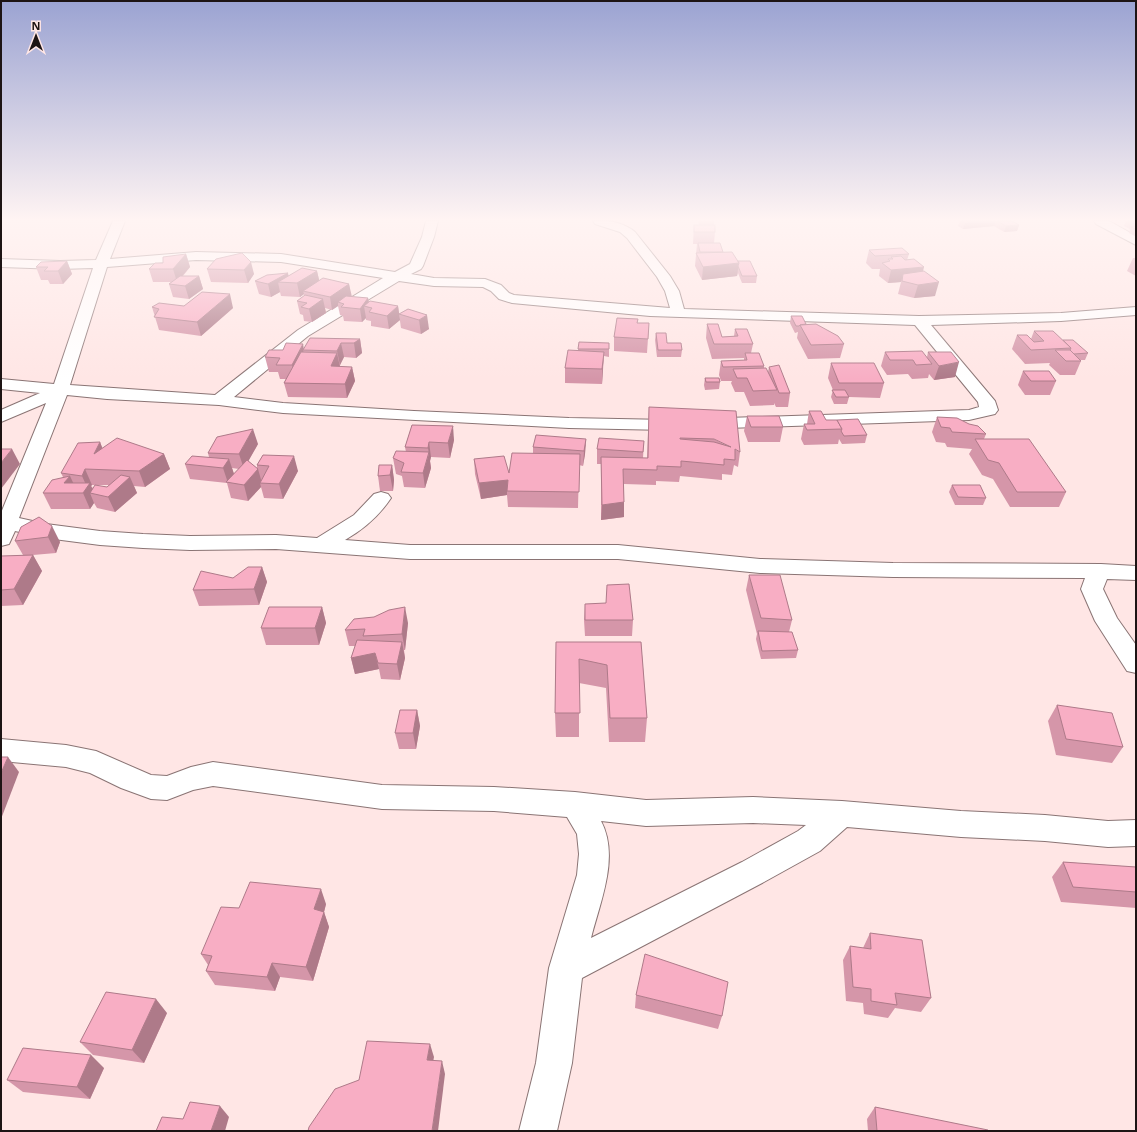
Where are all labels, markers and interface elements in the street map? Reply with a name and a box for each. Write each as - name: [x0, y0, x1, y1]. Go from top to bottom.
- north arrow: [16, 16, 56, 56]
- text: N: [32, 18, 40, 33]

